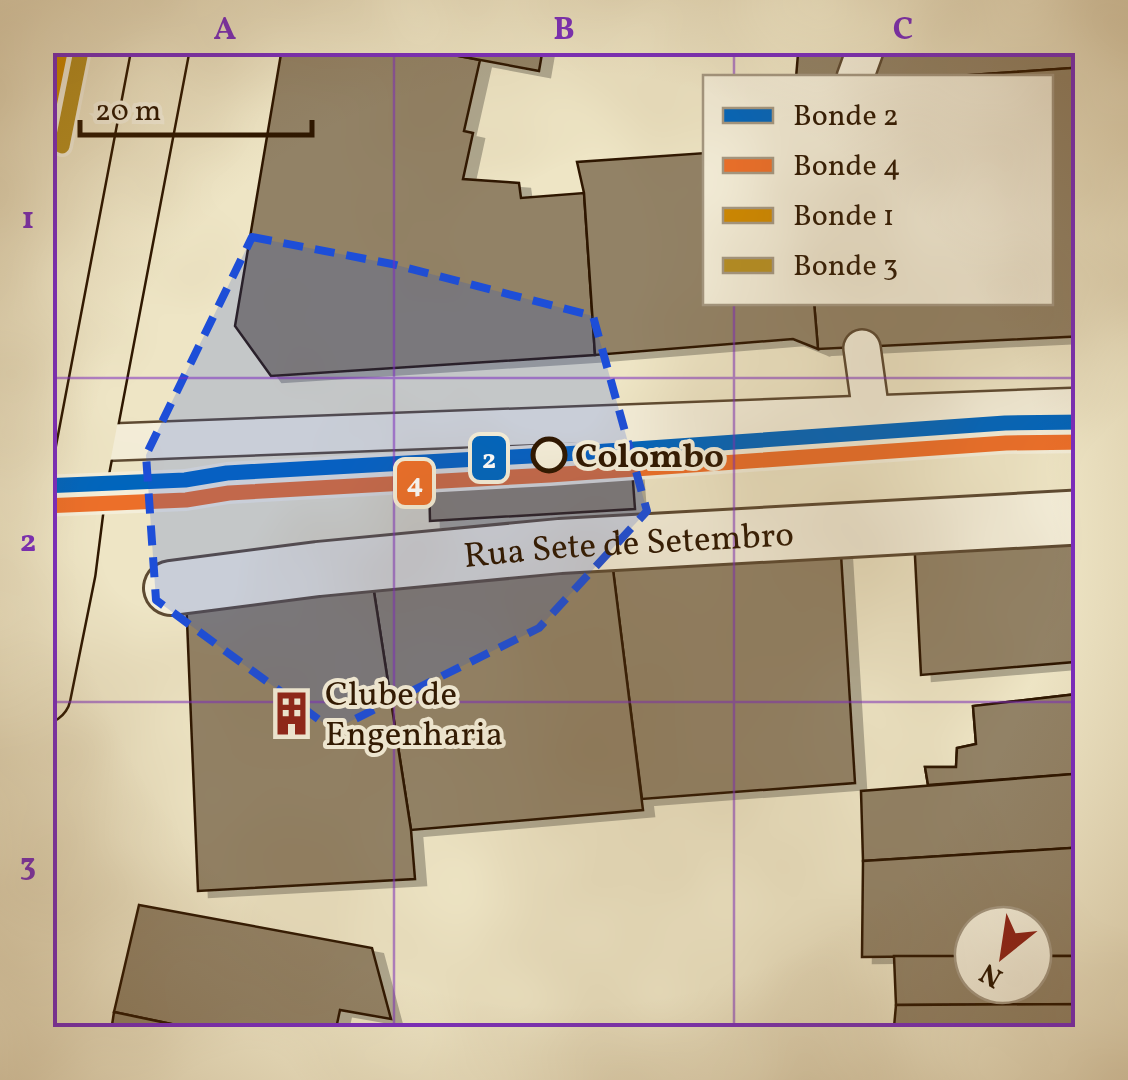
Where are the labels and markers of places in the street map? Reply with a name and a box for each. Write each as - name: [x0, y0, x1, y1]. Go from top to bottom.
- place label: Colombo: [575, 434, 724, 482]
- marker: Colombo: [532, 438, 566, 472]
- place label: Clube de Engenharia: [325, 672, 503, 760]
- building icon: Clube de Engenharia: [268, 689, 316, 737]

